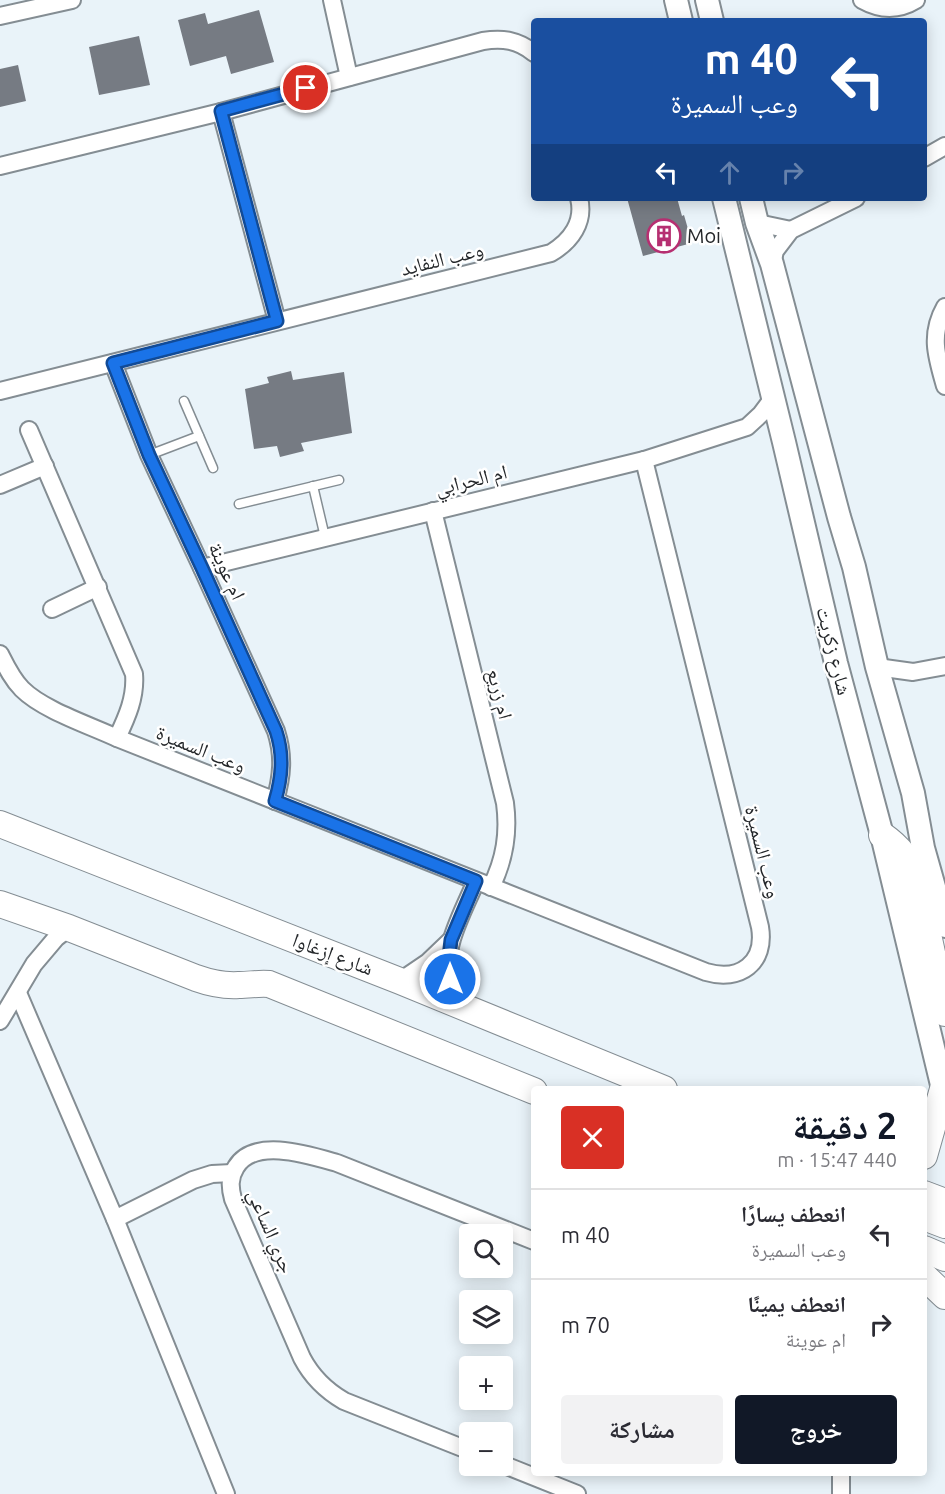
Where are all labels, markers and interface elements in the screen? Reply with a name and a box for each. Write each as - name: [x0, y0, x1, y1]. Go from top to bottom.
- text: 40 m: [704, 35, 798, 82]
- icon: left: [819, 42, 897, 120]
- pin: [280, 62, 331, 113]
- icon: arrive: [289, 71, 322, 104]
- text: وعب السميرة: [671, 88, 798, 118]
- icon: left: [650, 156, 683, 189]
- icon: ahead: [713, 156, 746, 189]
- icon: right: [776, 156, 809, 189]
- building icon: Moi: [646, 218, 682, 254]
- place label: Moi: [687, 224, 721, 247]
- street label: وعب النفايد: [398, 237, 486, 280]
- street label: ام الحرابي: [432, 459, 511, 504]
- street label: ام عوينة: [202, 539, 251, 604]
- street label: شارع زكريت: [811, 604, 857, 698]
- street label: ام زريع: [480, 666, 518, 722]
- street label: وعب السميرة: [153, 720, 249, 777]
- street label: وعب السميرة: [740, 803, 786, 901]
- street label: شارع إزغاوا: [289, 928, 377, 982]
- position arrow: [418, 947, 482, 1011]
- text: 2 دقيقة: [793, 1105, 897, 1146]
- button: close: [561, 1106, 624, 1169]
- text: 440 m · 15:47: [777, 1148, 897, 1171]
- street label: جري الساعي: [239, 1185, 300, 1278]
- text: انعطف يسارًا: [741, 1201, 846, 1226]
- icon: left: [864, 1218, 897, 1251]
- text: 40 m: [561, 1222, 610, 1247]
- map controls: [459, 1224, 513, 1476]
- button: search: [459, 1224, 513, 1278]
- text: وعب السميرة: [752, 1238, 846, 1261]
- button: layers: [459, 1290, 513, 1344]
- text: انعطف يمينًا: [747, 1291, 846, 1316]
- icon: right: [864, 1308, 897, 1341]
- text: 70 m: [561, 1312, 610, 1337]
- text: ام عوينة: [786, 1328, 846, 1351]
- button: +: [459, 1356, 513, 1410]
- button: مشاركة: [561, 1395, 723, 1464]
- button: خروج: [735, 1395, 897, 1464]
- button: −: [459, 1422, 513, 1476]

